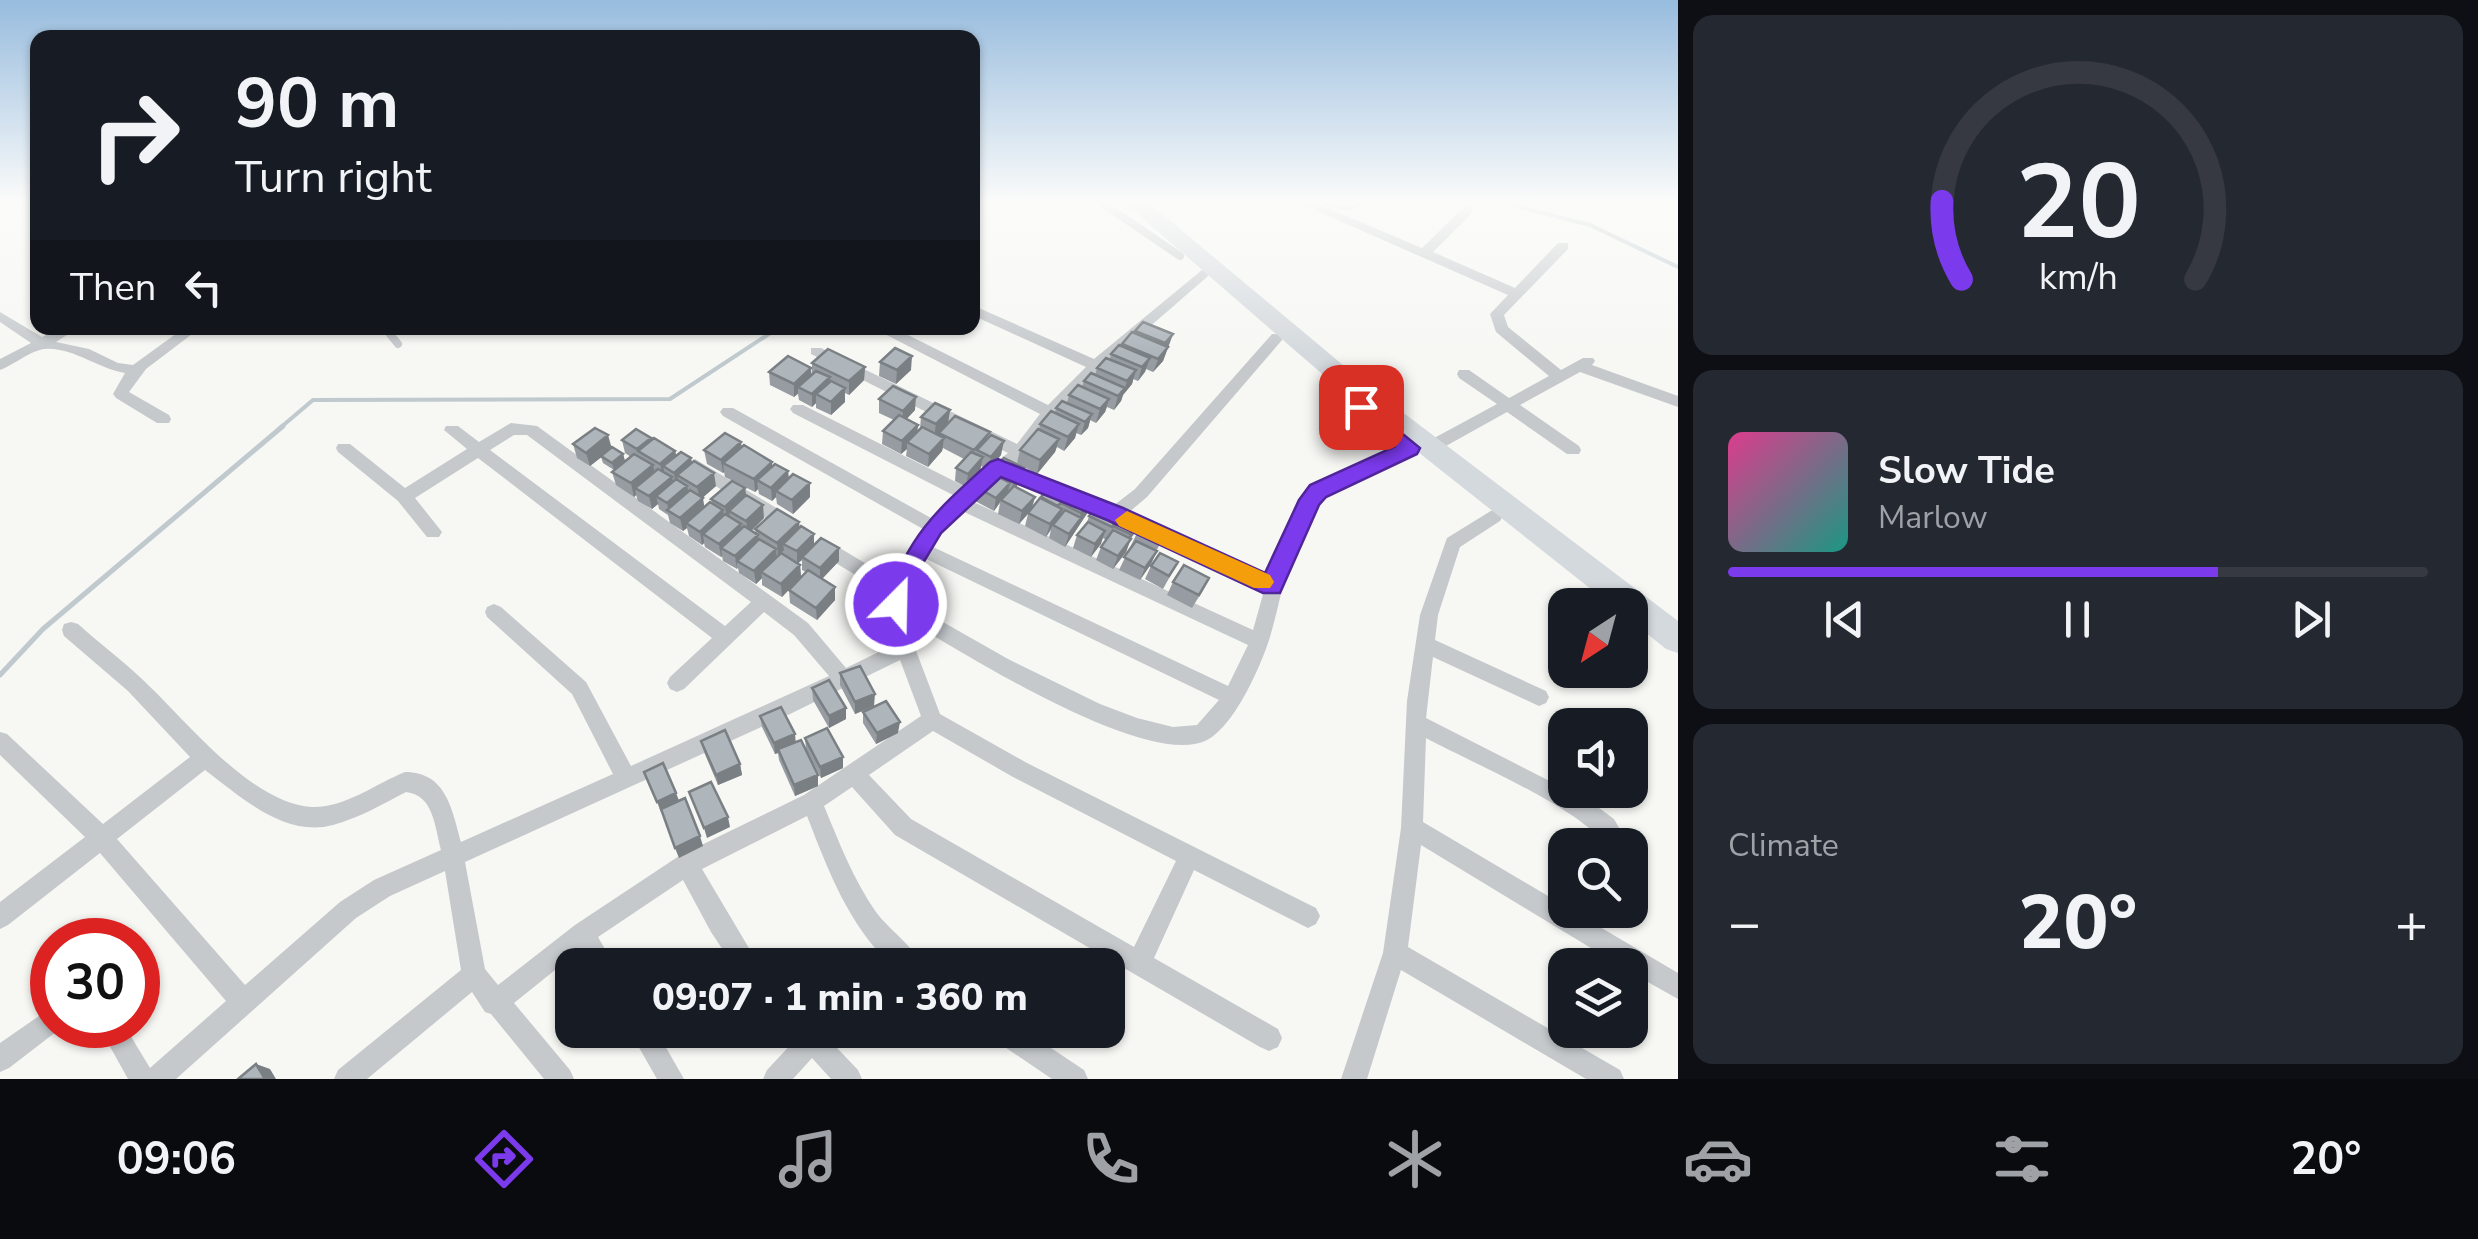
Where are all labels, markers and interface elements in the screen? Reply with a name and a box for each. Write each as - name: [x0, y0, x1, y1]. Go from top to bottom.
- text: 90 m: [235, 56, 399, 152]
- icon: right: [70, 70, 200, 200]
- text: 20: [2016, 132, 2140, 274]
- text: Turn right: [235, 147, 432, 208]
- text: km/h: [2039, 253, 2117, 302]
- icon: left: [176, 260, 231, 315]
- text: Then: [70, 262, 156, 313]
- pin: [1319, 365, 1404, 450]
- icon: arrive: [1334, 380, 1389, 435]
- text: Slow Tide: [1878, 445, 2055, 496]
- text: Marlow: [1878, 496, 1988, 539]
- position arrow: [844, 552, 948, 656]
- north arrow: [1548, 588, 1648, 688]
- map controls: [1548, 588, 1648, 1048]
- icon: previous: [1817, 592, 1872, 647]
- icon: pause: [2050, 592, 2105, 647]
- icon: next: [2284, 592, 2339, 647]
- button: sound: [1548, 708, 1648, 808]
- text: Climate: [1728, 824, 1839, 867]
- button: search: [1548, 828, 1648, 928]
- text: 20°: [2019, 872, 2137, 974]
- text: −: [1728, 886, 1761, 961]
- text: +: [2395, 886, 2428, 961]
- speed limit sign: 30: [30, 918, 160, 1048]
- button: layers: [1548, 948, 1648, 1048]
- text: 09:07 · 1 min · 360 m: [652, 972, 1028, 1023]
- icon: directions: [469, 1124, 539, 1194]
- icon: music: [773, 1124, 843, 1194]
- icon: phone: [1076, 1124, 1146, 1194]
- icon: climate: [1380, 1124, 1450, 1194]
- icon: car: [1683, 1124, 1753, 1194]
- icon: filters: [1987, 1124, 2057, 1194]
- text: 09:06: [117, 1129, 236, 1190]
- text: 20°: [2290, 1129, 2361, 1190]

